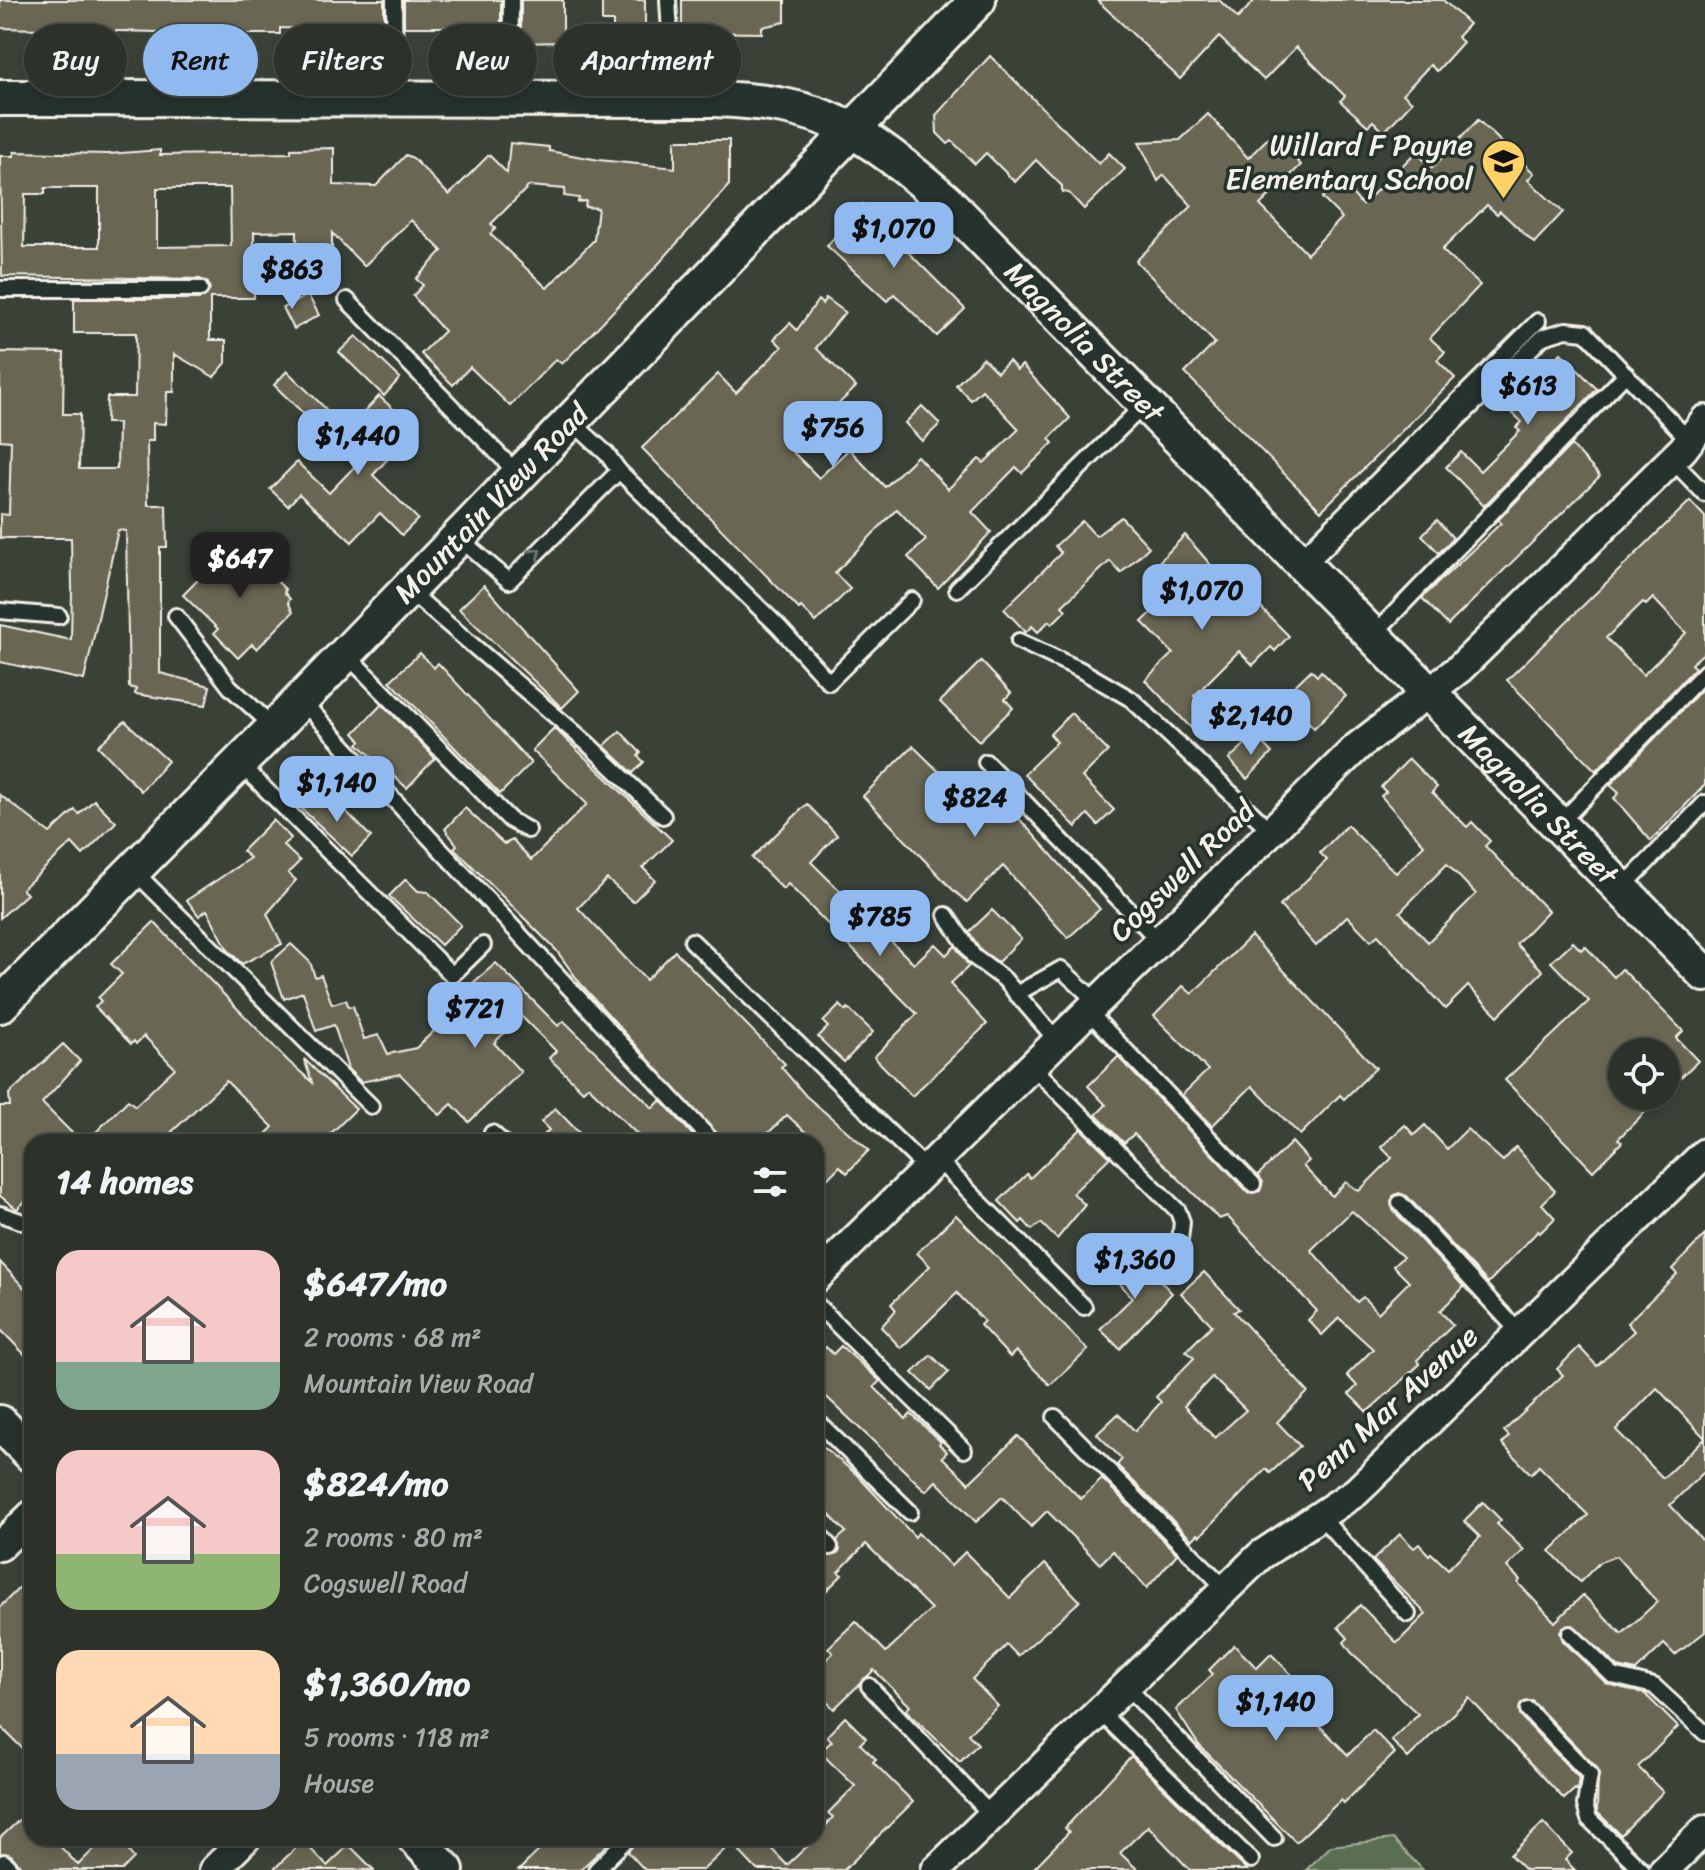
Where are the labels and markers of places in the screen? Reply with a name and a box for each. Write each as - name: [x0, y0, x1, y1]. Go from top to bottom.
- place label: Willard F Payne Elementary School: [1225, 118, 1473, 206]
- school or university icon: Willard F Payne Elementary School: [1480, 138, 1528, 201]
- pin: $1,070: [829, 202, 959, 270]
- pin: $863: [245, 243, 339, 311]
- pin: $613: [1481, 359, 1575, 427]
- pin: $756: [786, 401, 880, 469]
- pin: $1,440: [293, 409, 423, 477]
- pin: $647: [193, 532, 287, 600]
- pin: $1,070: [1137, 564, 1267, 632]
- pin: $2,140: [1186, 689, 1316, 757]
- pin: $1,140: [272, 756, 402, 824]
- pin: $824: [928, 771, 1022, 839]
- pin: $785: [833, 890, 927, 958]
- pin: $721: [428, 982, 522, 1050]
- pin: $1,360: [1070, 1233, 1200, 1301]
- pin: $1,140: [1211, 1675, 1341, 1743]

